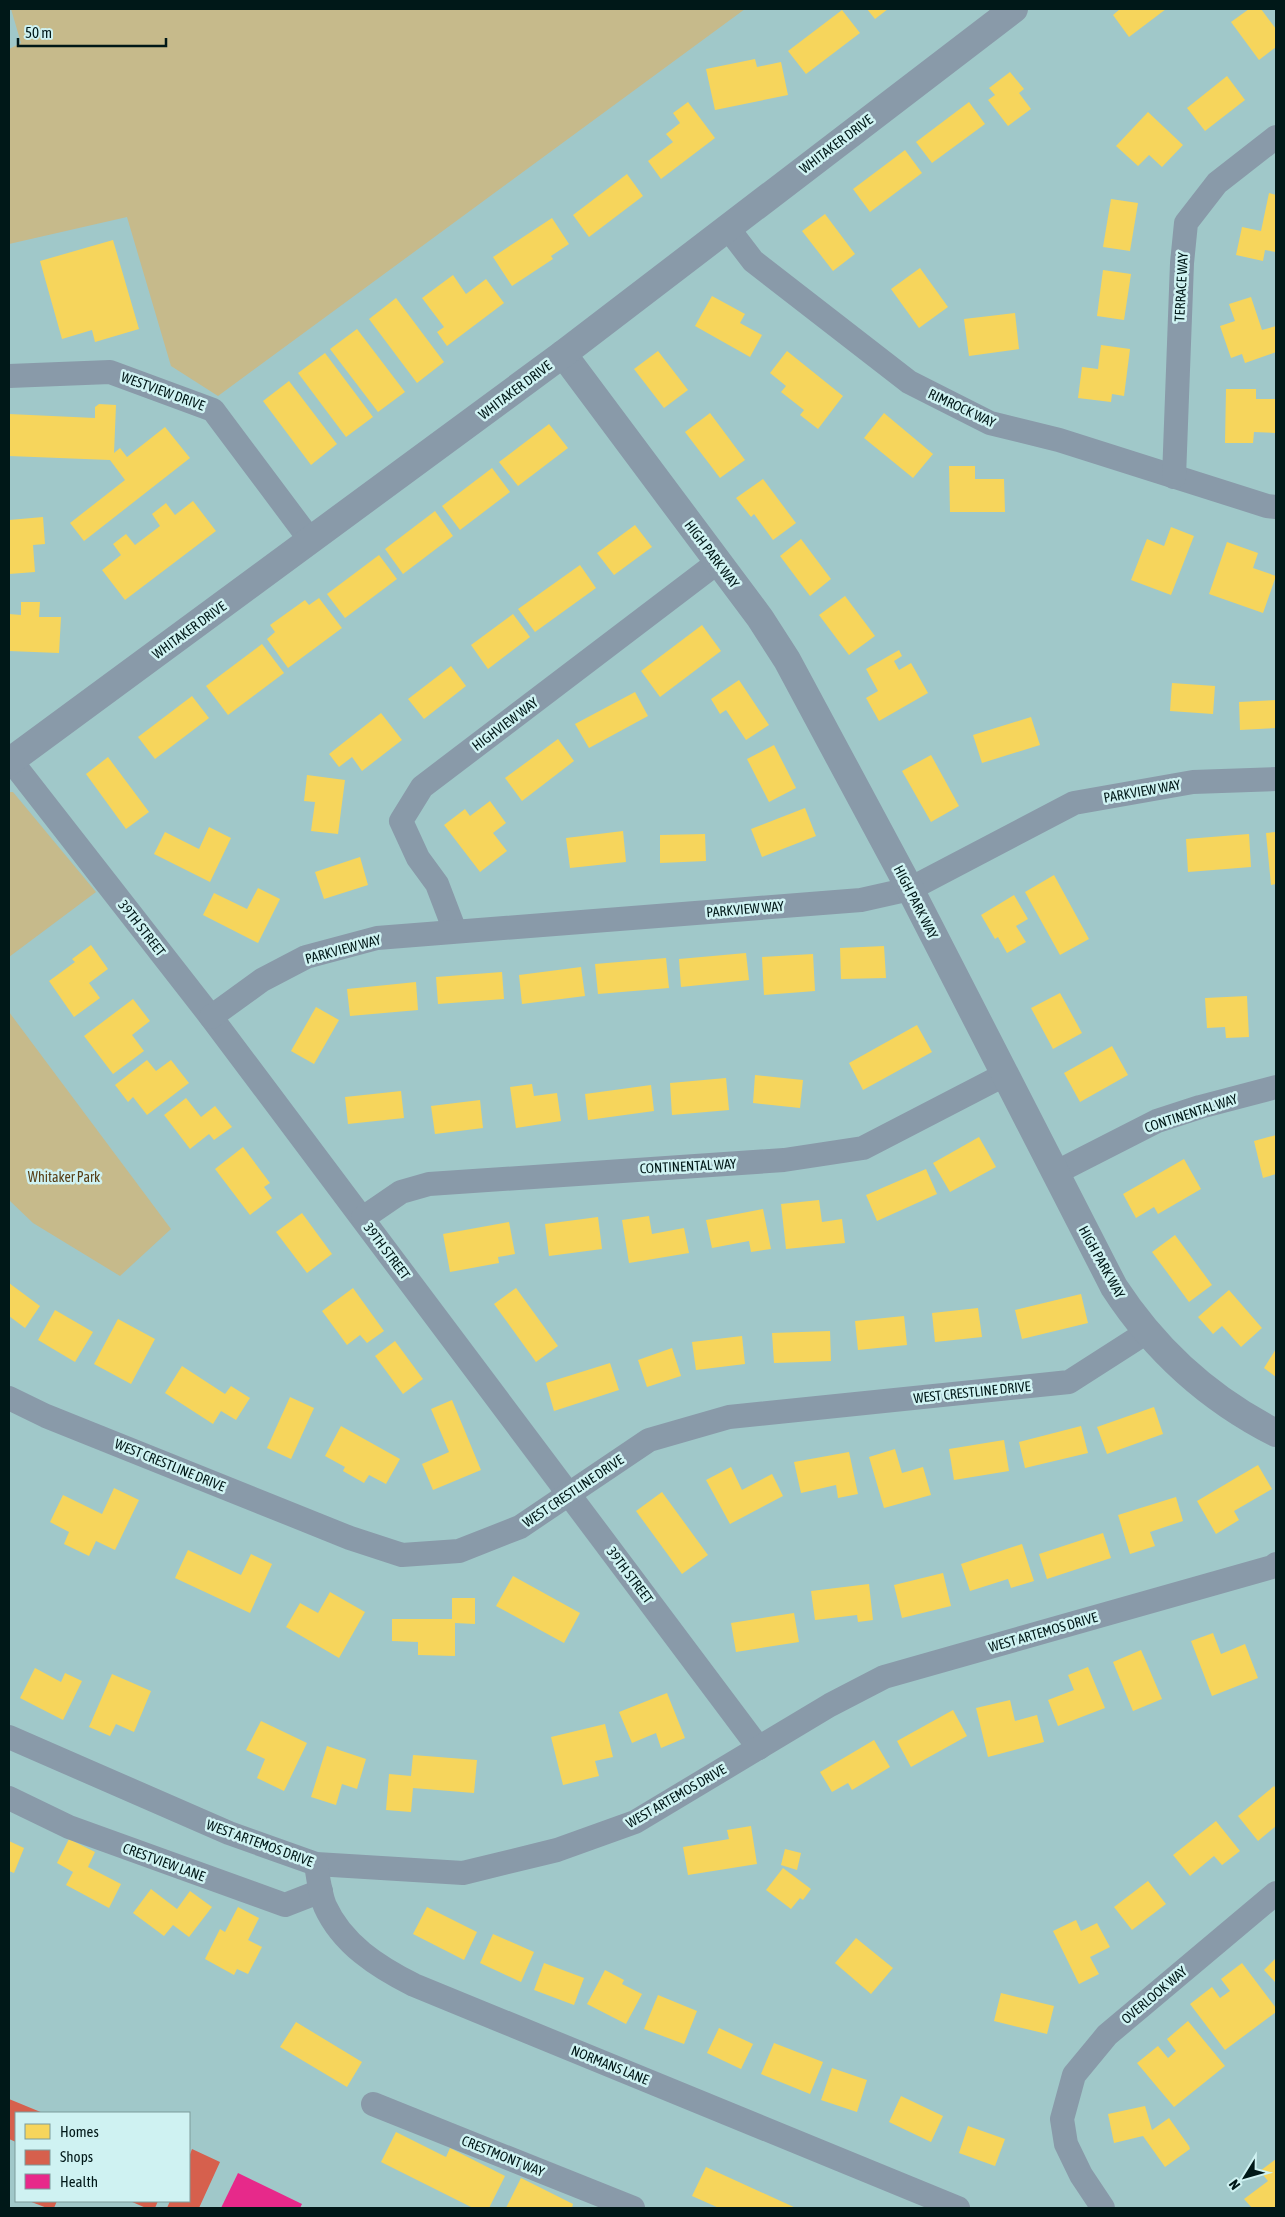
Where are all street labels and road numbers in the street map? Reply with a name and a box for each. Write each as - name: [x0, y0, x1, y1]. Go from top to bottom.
- street label: WHITAKER DRIVE: [796, 111, 876, 177]
- street label: TERRACE WAY: [1171, 251, 1191, 322]
- street label: WHITAKER DRIVE: [475, 357, 555, 423]
- street label: WESTVIEW DRIVE: [119, 368, 207, 414]
- street label: RIMROCK WAY: [926, 385, 999, 431]
- street label: HIGH PARK WAY: [681, 517, 743, 592]
- street label: WHITAKER DRIVE: [149, 598, 229, 662]
- street label: HIGHVIEW WAY: [469, 694, 542, 754]
- street label: PARKVIEW WAY: [1102, 776, 1182, 806]
- street label: HIGH PARK WAY: [891, 863, 942, 942]
- street label: 39TH STREET: [115, 897, 169, 959]
- street label: PARKVIEW WAY: [706, 898, 785, 920]
- street label: PARKVIEW WAY: [303, 931, 383, 967]
- street label: CONTINENTAL WAY: [1143, 1090, 1240, 1136]
- street label: CONTINENTAL WAY: [639, 1155, 737, 1177]
- street label: 39TH STREET: [361, 1220, 413, 1282]
- street label: HIGH PARK WAY: [1076, 1223, 1129, 1302]
- street label: WEST CRESTLINE DRIVE: [913, 1378, 1031, 1406]
- street label: WEST CRESTLINE DRIVE: [112, 1436, 228, 1494]
- street label: WEST CRESTLINE DRIVE: [520, 1451, 626, 1531]
- street label: 39TH STREET: [604, 1544, 656, 1606]
- street label: WEST ARTEMOS DRIVE: [987, 1609, 1099, 1655]
- street label: WEST ARTEMOS DRIVE: [623, 1761, 729, 1831]
- street label: WEST ARTEMOS DRIVE: [204, 1816, 316, 1870]
- street label: CRESTVIEW LANE: [121, 1840, 207, 1884]
- street label: OVERLOOK WAY: [1118, 1963, 1191, 2027]
- street label: NORMANS LANE: [569, 2042, 651, 2088]
- street label: CRESTMONT WAY: [459, 2132, 547, 2180]

